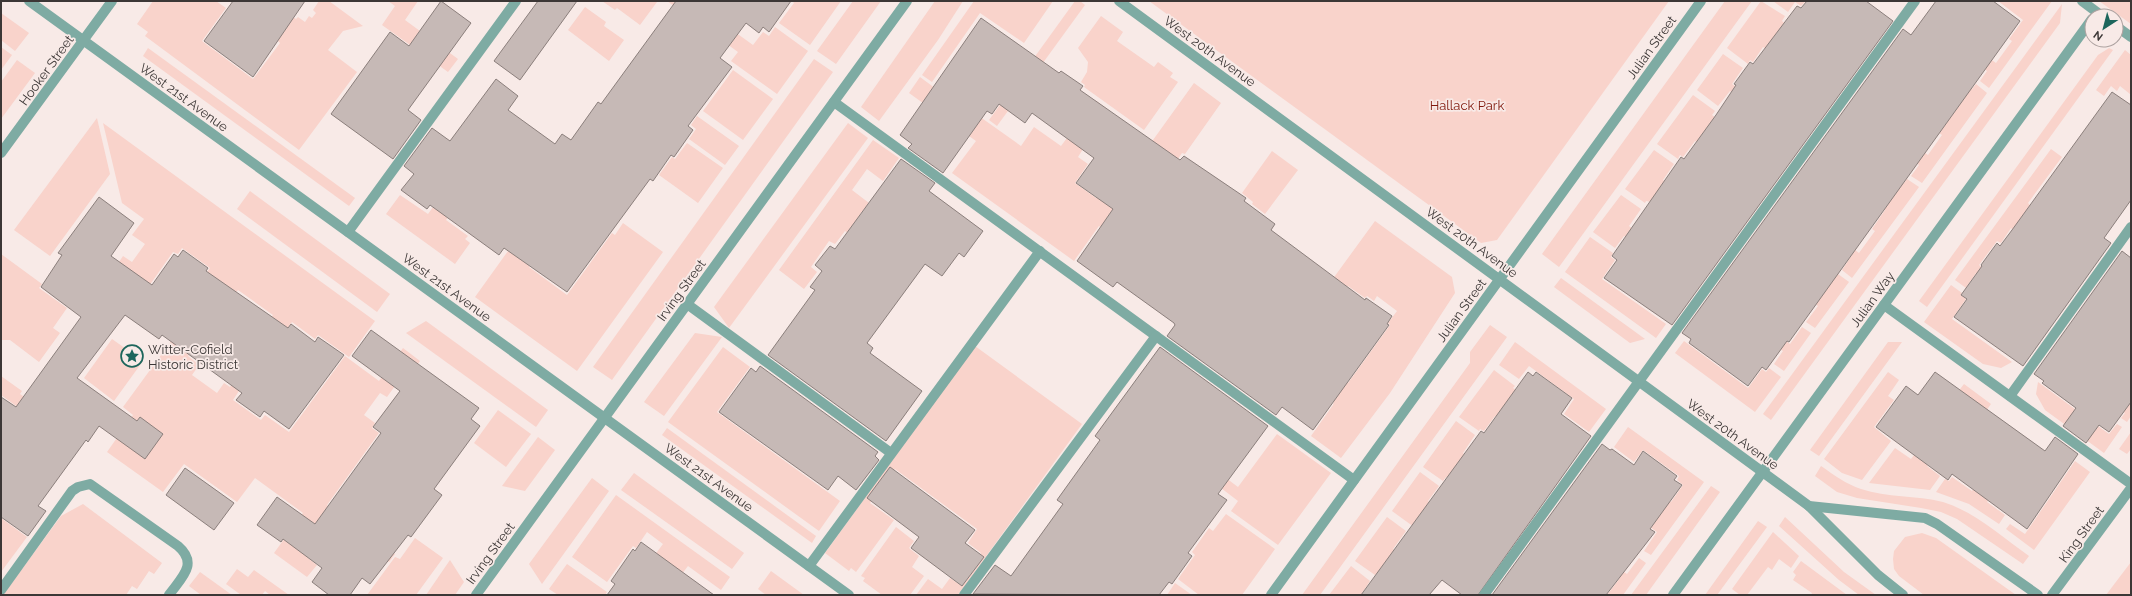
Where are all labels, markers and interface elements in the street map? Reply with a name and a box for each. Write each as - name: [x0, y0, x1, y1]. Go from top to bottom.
- north arrow: [2084, 8, 2124, 48]
- street label: Julian Street: [1623, 12, 1680, 82]
- street label: West 20th Avenue: [1161, 13, 1259, 90]
- text: N: [2091, 28, 2106, 43]
- street label: Hooker Street: [16, 32, 77, 108]
- street label: West 21st Avenue: [136, 60, 231, 135]
- park label: Hallack Park: [1430, 98, 1504, 113]
- street label: West 20th Avenue: [1423, 204, 1521, 281]
- street label: West 21st Avenue: [399, 250, 494, 325]
- street label: Irving Street: [654, 256, 709, 324]
- street label: Julian Way: [1847, 269, 1897, 330]
- street label: Julian Street: [1433, 275, 1490, 345]
- place label: Witter-Cofield Historic District: [148, 342, 239, 372]
- place icon: Witter-Cofield Historic District: [119, 343, 145, 369]
- street label: West 20th Avenue: [1684, 396, 1782, 473]
- street label: West 21st Avenue: [661, 440, 756, 515]
- street label: King Street: [2056, 503, 2107, 565]
- street label: Irving Street: [463, 519, 518, 587]

